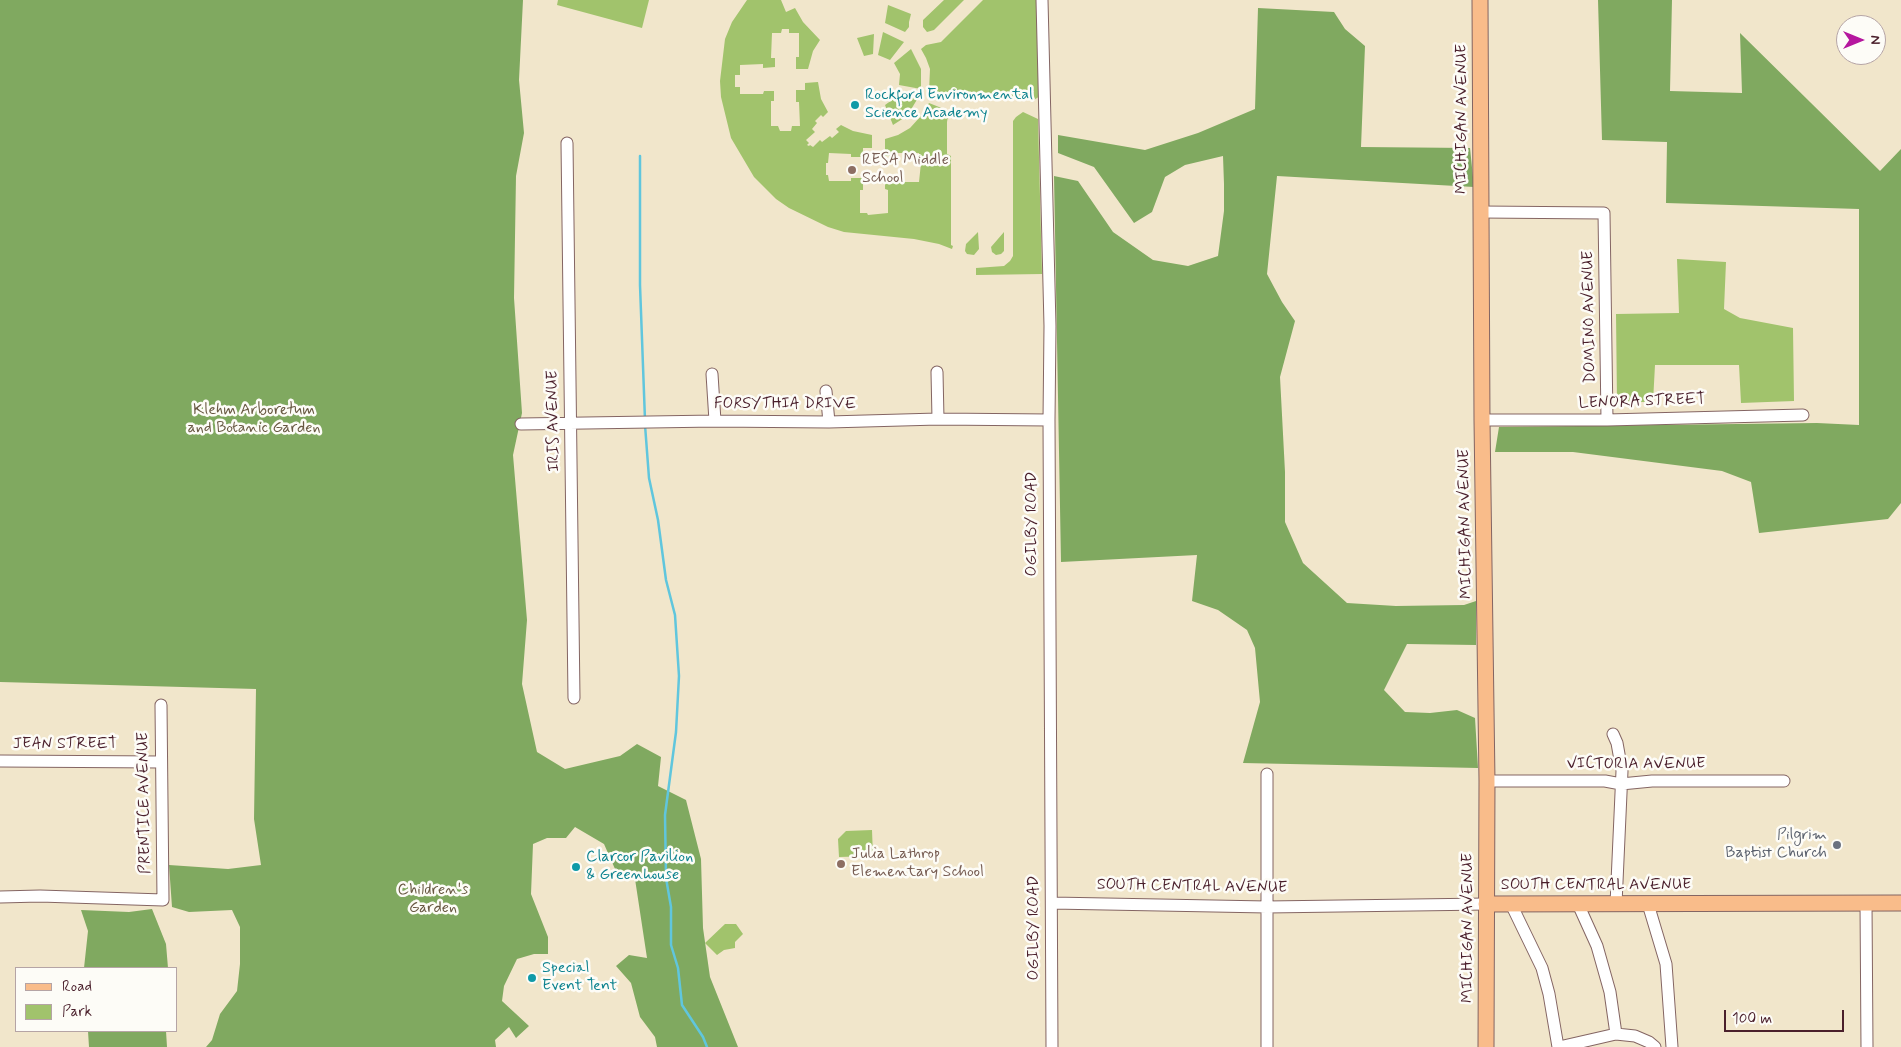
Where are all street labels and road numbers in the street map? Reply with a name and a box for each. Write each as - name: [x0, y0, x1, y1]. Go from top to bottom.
- street label: MICHIGAN AVENUE: [1453, 44, 1473, 194]
- street label: DOMINO AVENUE: [1579, 250, 1601, 384]
- street label: IRIS AVENUE: [544, 370, 564, 472]
- street label: LENORA STREET: [1578, 390, 1706, 414]
- street label: FORSYTHIA DRIVE: [714, 395, 856, 415]
- street label: MICHIGAN AVENUE: [1455, 449, 1477, 599]
- street label: OGILBY ROAD: [1023, 472, 1043, 576]
- street label: PRENTICE AVENUE: [134, 732, 156, 874]
- street label: JEAN STREET: [13, 735, 117, 755]
- street label: VICTORIA AVENUE: [1567, 755, 1705, 775]
- street label: MICHIGAN AVENUE: [1459, 853, 1479, 1003]
- street label: OGILBY ROAD: [1025, 876, 1045, 980]
- street label: SOUTH CENTRAL AVENUE: [1097, 876, 1287, 898]
- street label: SOUTH CENTRAL AVENUE: [1501, 876, 1691, 896]

